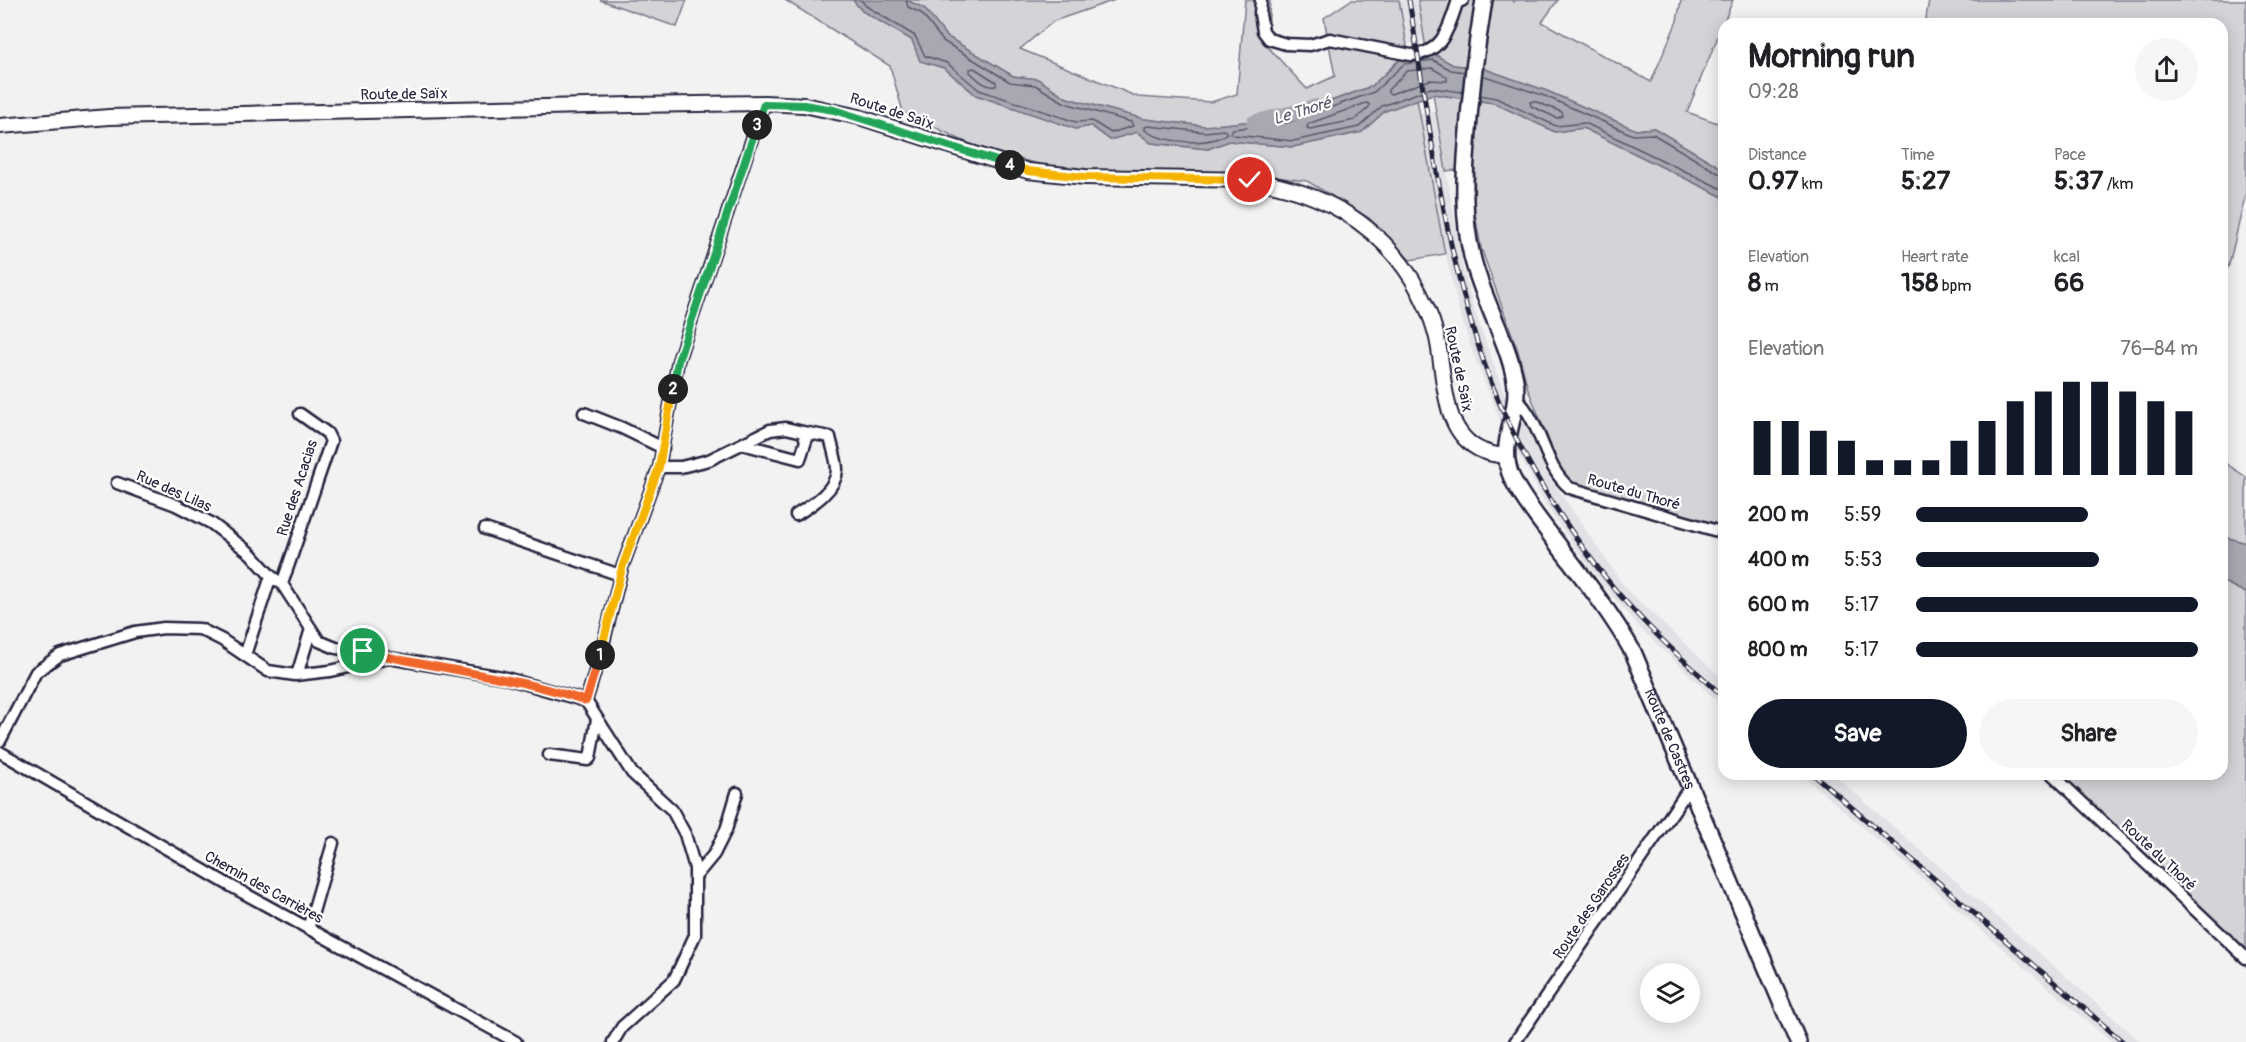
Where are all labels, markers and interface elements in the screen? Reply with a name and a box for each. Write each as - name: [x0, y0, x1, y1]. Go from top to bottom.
- text: Morning run: [1748, 36, 1915, 77]
- button: share: [2135, 38, 2198, 101]
- text: 09:28: [1748, 79, 1799, 104]
- street label: Route de Saïx: [360, 84, 448, 105]
- street label: Route de Saïx: [847, 89, 936, 134]
- water label: Le Thoré: [1271, 92, 1335, 129]
- pin: 3: [742, 110, 772, 140]
- text: 3: [753, 115, 761, 135]
- text: Distance: [1748, 145, 1807, 165]
- text: Time: [1901, 145, 1934, 165]
- text: Pace: [2054, 145, 2086, 165]
- pin: 4: [995, 150, 1025, 180]
- pin: [1224, 154, 1275, 205]
- text: 4: [1005, 155, 1015, 175]
- icon: check: [1233, 163, 1266, 196]
- text: 0.97: [1748, 165, 1799, 197]
- text: 5:27: [1901, 165, 1950, 197]
- text: 5:37: [2054, 165, 2103, 197]
- text: km: [1799, 174, 1823, 194]
- text: /km: [2103, 174, 2133, 194]
- text: Elevation: [1748, 247, 1809, 267]
- text: Heart rate: [1901, 247, 1968, 267]
- text: kcal: [2054, 247, 2080, 267]
- text: 8: [1748, 267, 1761, 299]
- text: 158: [1901, 267, 1938, 299]
- text: 66: [2054, 267, 2084, 299]
- text: m: [1761, 276, 1779, 296]
- text: bpm: [1938, 276, 1971, 296]
- street label: Route de Saïx: [1440, 325, 1477, 414]
- text: Elevation: [1748, 336, 1824, 361]
- text: 76–84 m: [2120, 336, 2198, 361]
- pin: 2: [658, 374, 688, 404]
- text: 2: [669, 379, 677, 399]
- street label: Rue des Acacias: [273, 437, 322, 539]
- street label: Rue des Lilas: [133, 466, 215, 517]
- street label: Route du Thoré: [1585, 470, 1683, 515]
- text: 200 m: [1748, 502, 1809, 527]
- text: 5:59: [1844, 502, 1881, 527]
- text: 400 m: [1748, 547, 1809, 572]
- text: 5:53: [1844, 547, 1882, 572]
- text: 600 m: [1748, 592, 1809, 617]
- text: 5:17: [1844, 592, 1879, 617]
- pin: [337, 625, 388, 676]
- icon: arrive: [346, 634, 379, 667]
- text: 800 m: [1748, 637, 1808, 662]
- text: 5:17: [1844, 637, 1879, 662]
- pin: 1: [585, 640, 615, 670]
- text: 1: [597, 645, 603, 665]
- street label: Route de Castres: [1640, 686, 1699, 792]
- button: Save: [1748, 699, 1967, 768]
- button: Share: [1979, 699, 2198, 768]
- street label: Route du Thoré: [2117, 816, 2200, 895]
- street label: Chemin des Carrières: [201, 847, 327, 928]
- street label: Route des Garosses: [1549, 850, 1634, 963]
- map controls: [1640, 963, 1700, 1023]
- button: layers: [1640, 963, 1700, 1023]

